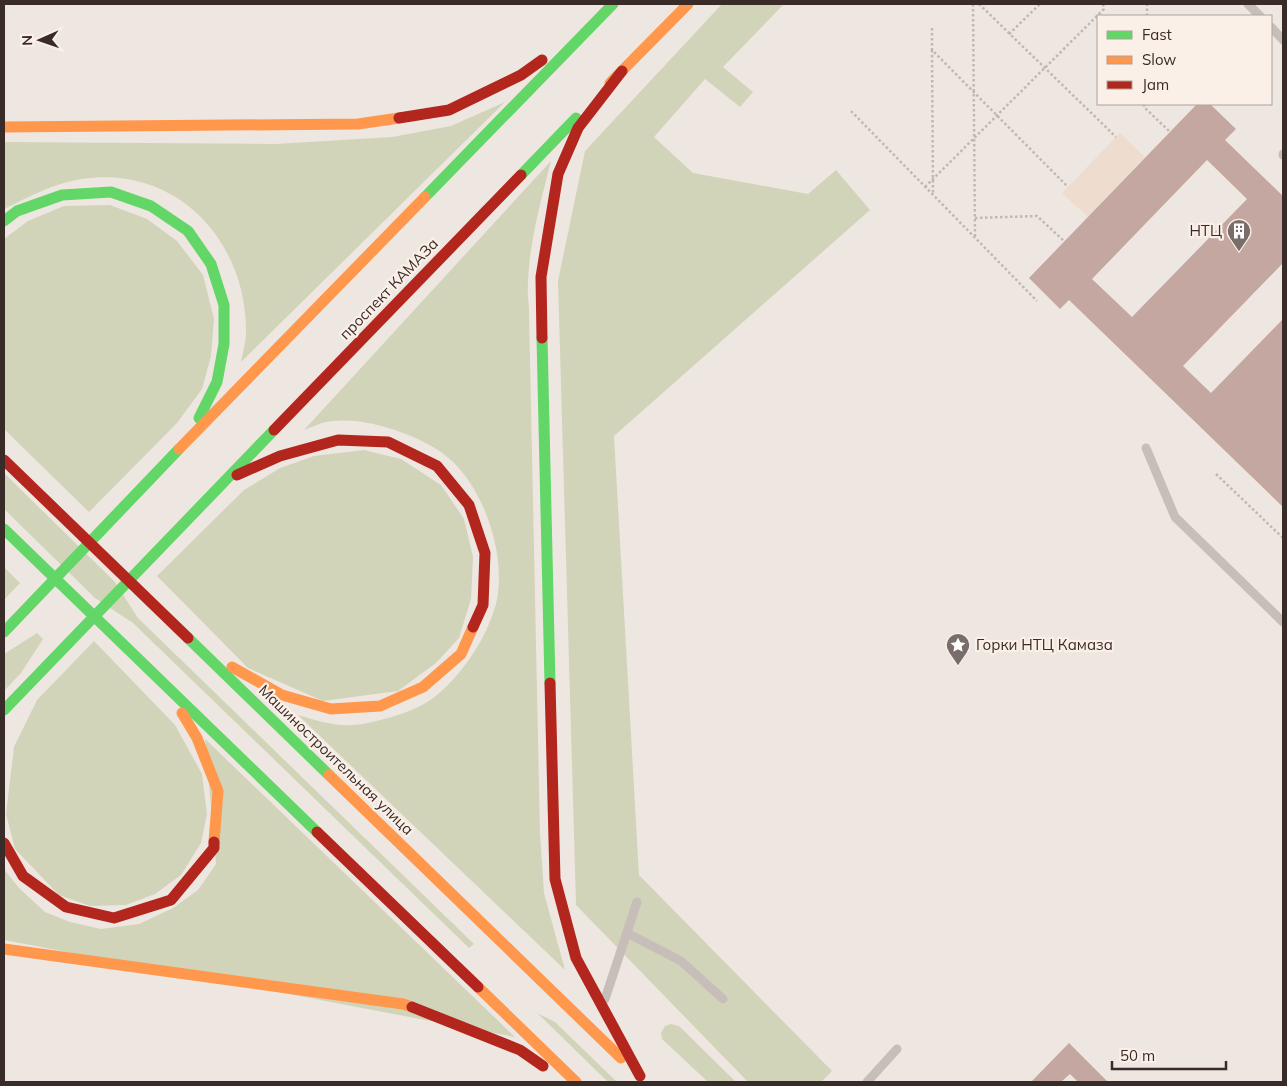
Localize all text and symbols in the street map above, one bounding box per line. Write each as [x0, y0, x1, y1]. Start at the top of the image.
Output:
north arrow [15, 15, 65, 65]
legend [1097, 15, 1272, 105]
text: Fast [1142, 25, 1172, 44]
text: N [18, 35, 36, 46]
text: Slow [1142, 50, 1176, 69]
text: Jam [1142, 75, 1169, 94]
building icon: НТЦ [1226, 218, 1252, 252]
place label: НТЦ [1189, 221, 1222, 240]
street label: проспект КАМАЗа [335, 234, 442, 343]
place icon: Горки НТЦ Камаза [945, 632, 971, 666]
place label: Горки НТЦ Камаза [976, 635, 1113, 654]
street label: Машиностроительная улица [255, 680, 418, 839]
scale bar [1112, 1038, 1226, 1070]
text: 50 m [1120, 1046, 1155, 1065]

